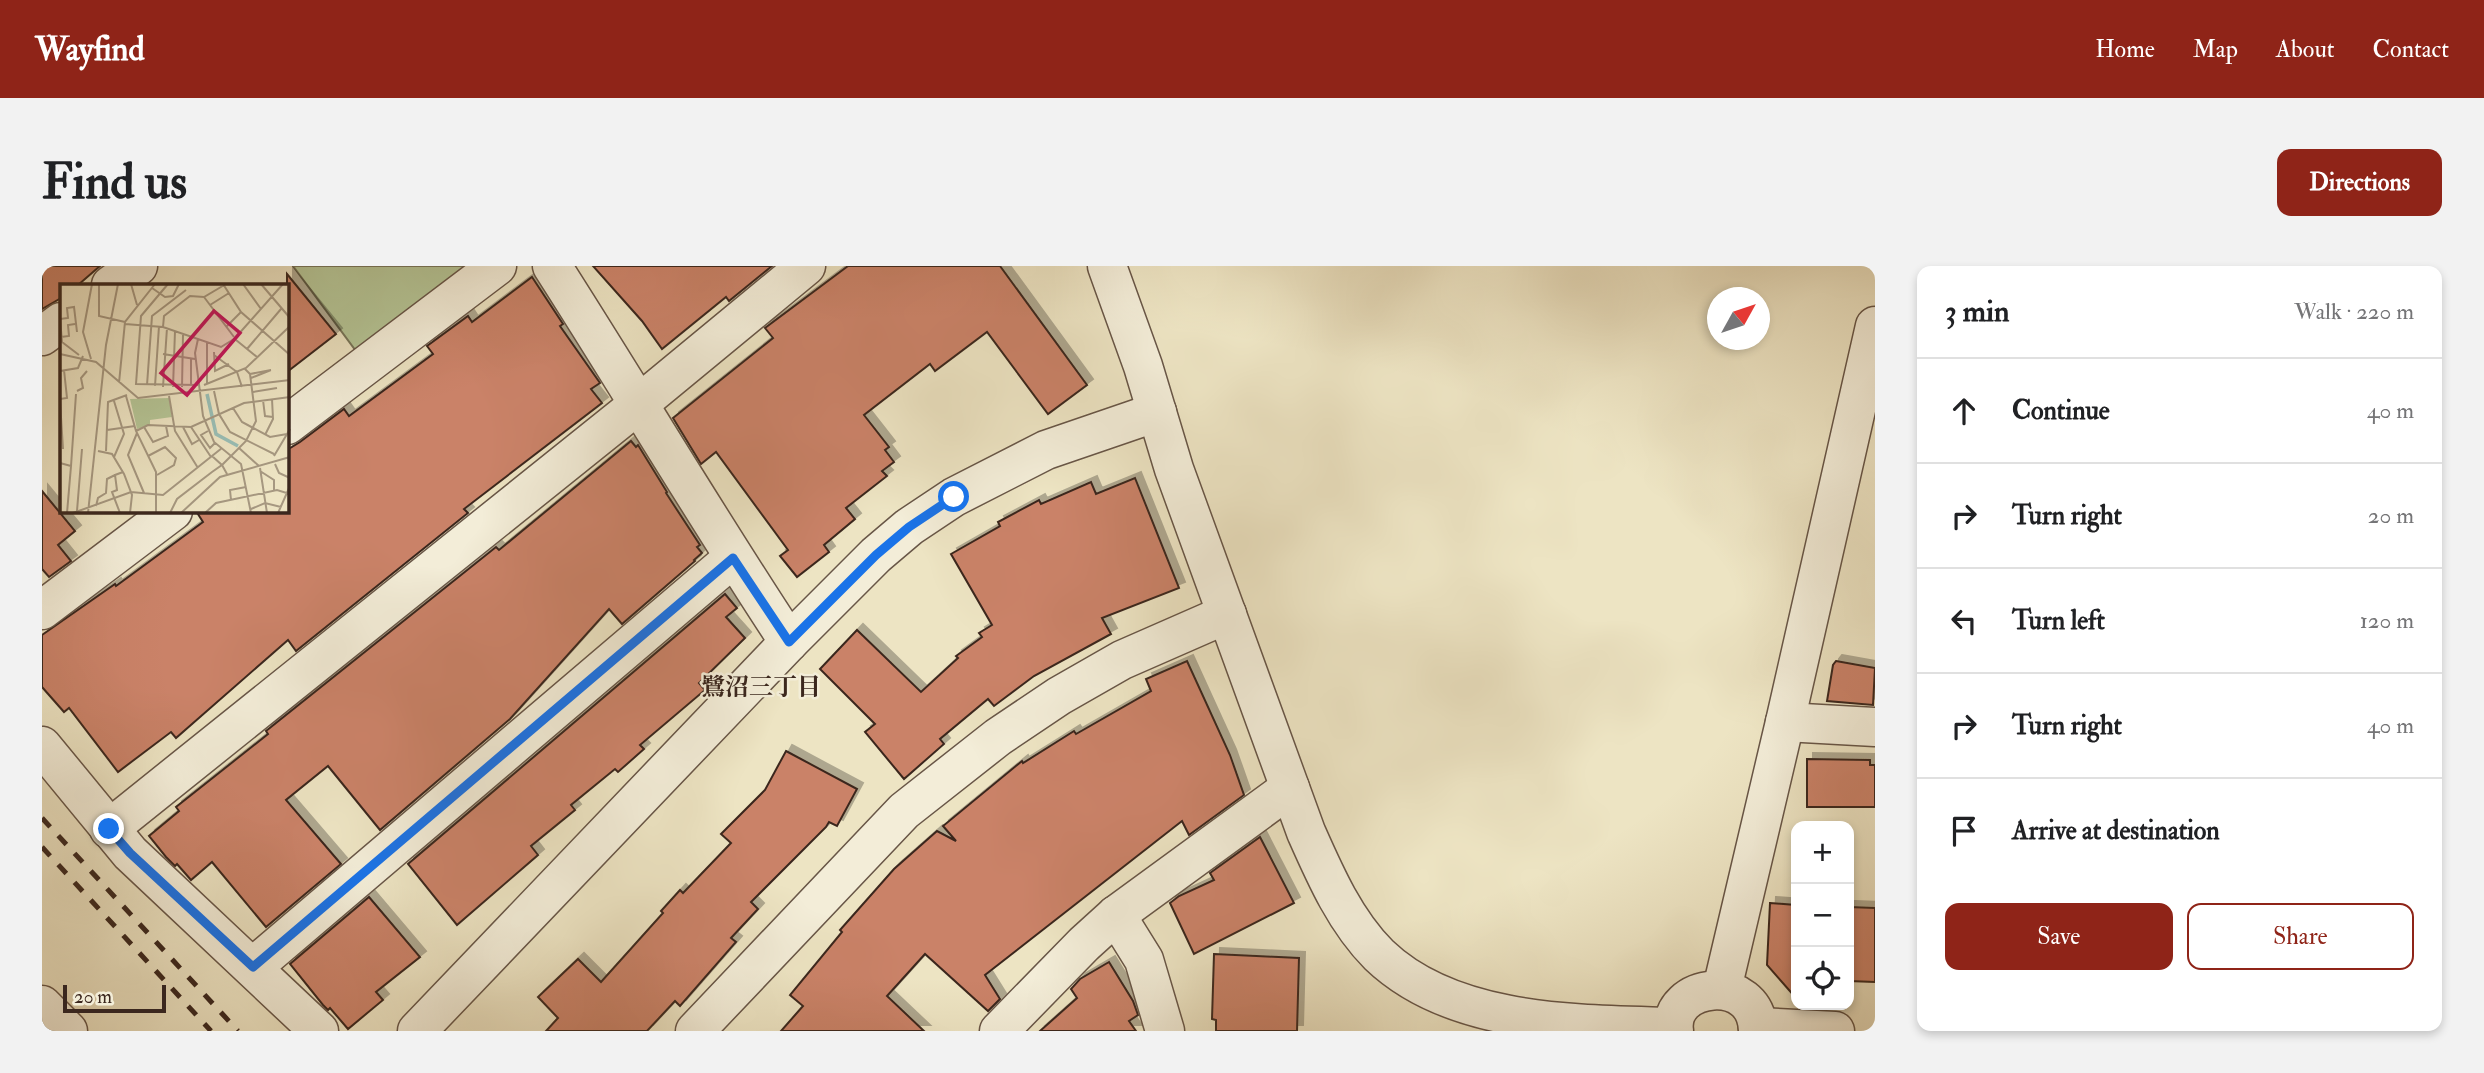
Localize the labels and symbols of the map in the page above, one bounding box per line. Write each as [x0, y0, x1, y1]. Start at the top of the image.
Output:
inset map [60, 284, 289, 513]
north arrow [1707, 287, 1770, 350]
route start [938, 481, 969, 512]
district label: 鷺沼三丁目 [701, 672, 821, 703]
route end [93, 813, 124, 844]
scale bar [63, 982, 166, 1014]

